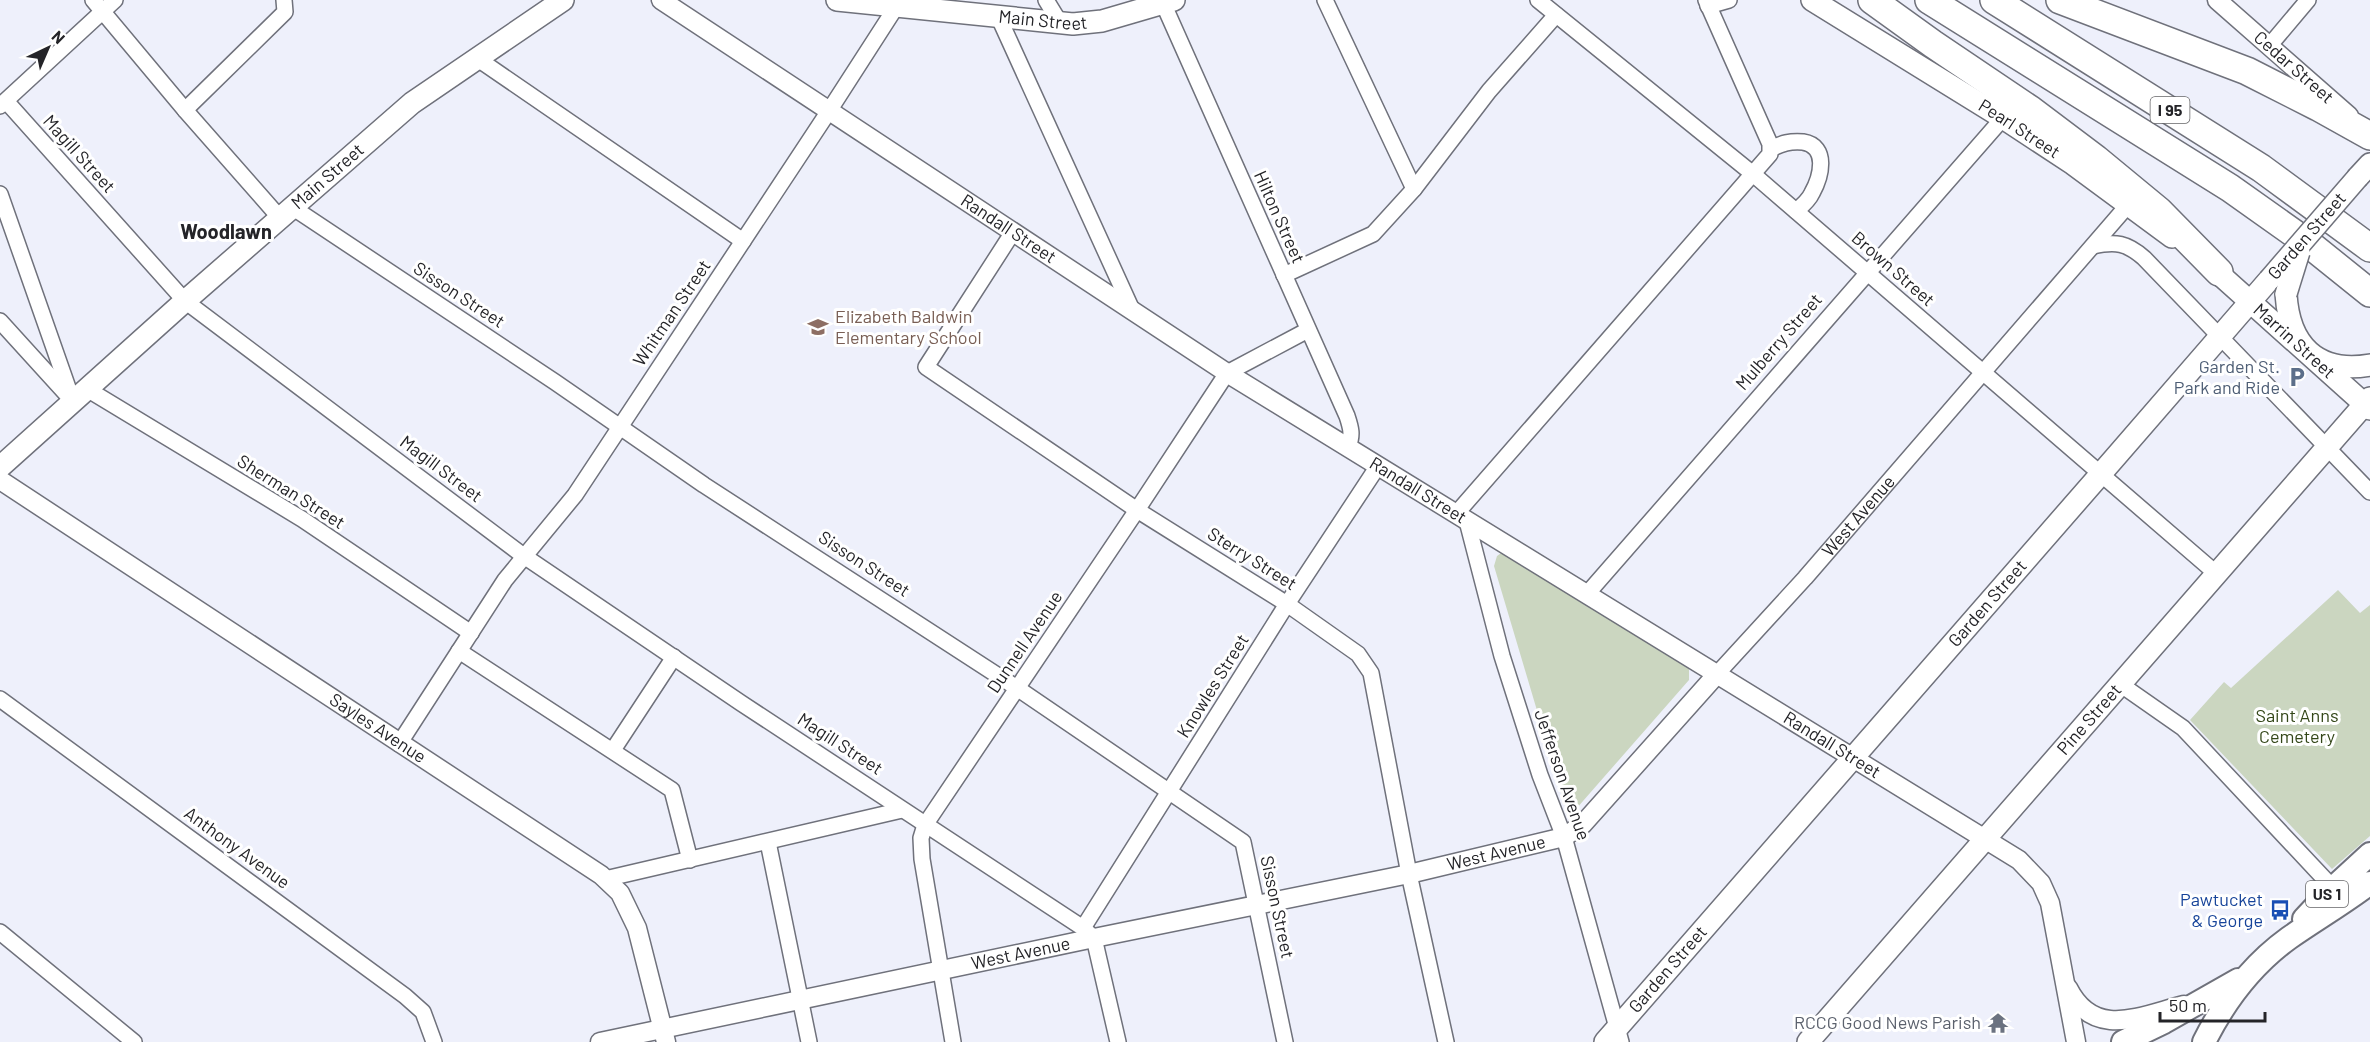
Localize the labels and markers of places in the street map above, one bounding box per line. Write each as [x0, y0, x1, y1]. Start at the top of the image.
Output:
place label: Elizabeth Baldwin Elementary School [835, 305, 982, 348]
school or university icon: Elizabeth Baldwin Elementary School [806, 315, 830, 339]
place label: Garden St. Park and Ride [2174, 355, 2280, 398]
parking icon: Garden St. Park and Ride [2285, 365, 2309, 389]
place label: Pawtucket & George [2180, 888, 2263, 931]
bus stop icon: Pawtucket & George [2268, 898, 2292, 922]
place label: RCCG Good News Parish [1794, 1011, 1981, 1033]
temple icon: RCCG Good News Parish [1986, 1011, 2010, 1035]

